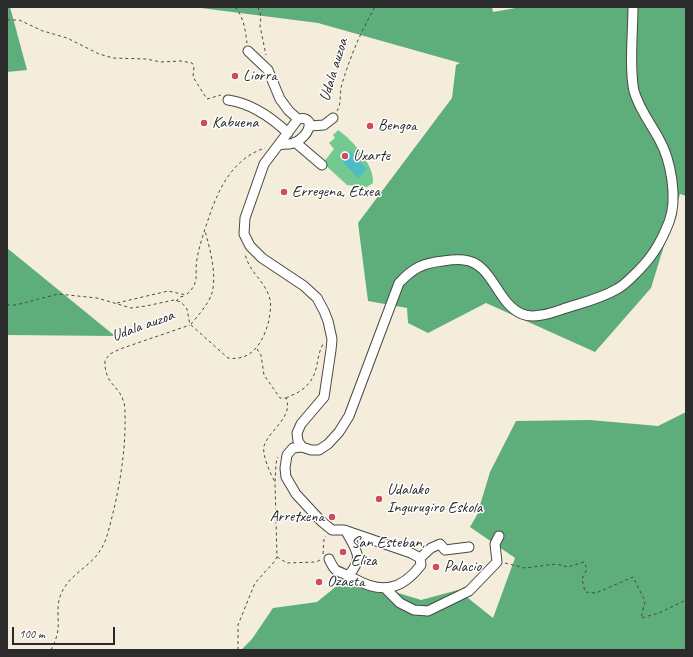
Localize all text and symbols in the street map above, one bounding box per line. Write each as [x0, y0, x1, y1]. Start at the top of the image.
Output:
street label: Udala auzoa [315, 36, 353, 104]
place label: Liorra [243, 66, 277, 86]
marker: Liorra [230, 71, 240, 81]
place label: Kabuena [212, 113, 259, 133]
place label: Bengoa [378, 116, 417, 136]
marker: Kabuena [199, 118, 209, 128]
marker: Bengoa [365, 121, 375, 131]
place label: Uxarte [353, 146, 390, 166]
marker: Uxarte [340, 151, 350, 161]
place label: Erregena, Etxea [292, 182, 380, 202]
marker: Erregena, Etxea [279, 187, 289, 197]
street label: Udala auzoa [109, 306, 177, 346]
place label: Udalako Ingurugiro Eskola [387, 480, 482, 518]
marker: Udalako Ingurugiro Eskola [374, 494, 384, 504]
place label: Arretxena [270, 507, 324, 527]
marker: Arretxena [327, 512, 337, 522]
place label: San Esteban, Eliza [351, 533, 425, 571]
marker: San Esteban, Eliza [338, 547, 348, 557]
place label: Palacio [444, 557, 481, 577]
marker: Palacio [431, 562, 441, 572]
place label: Ozaeta [327, 572, 365, 592]
marker: Ozaeta [314, 577, 324, 587]
scale bar [14, 619, 117, 645]
text: 100 m [19, 626, 45, 642]

